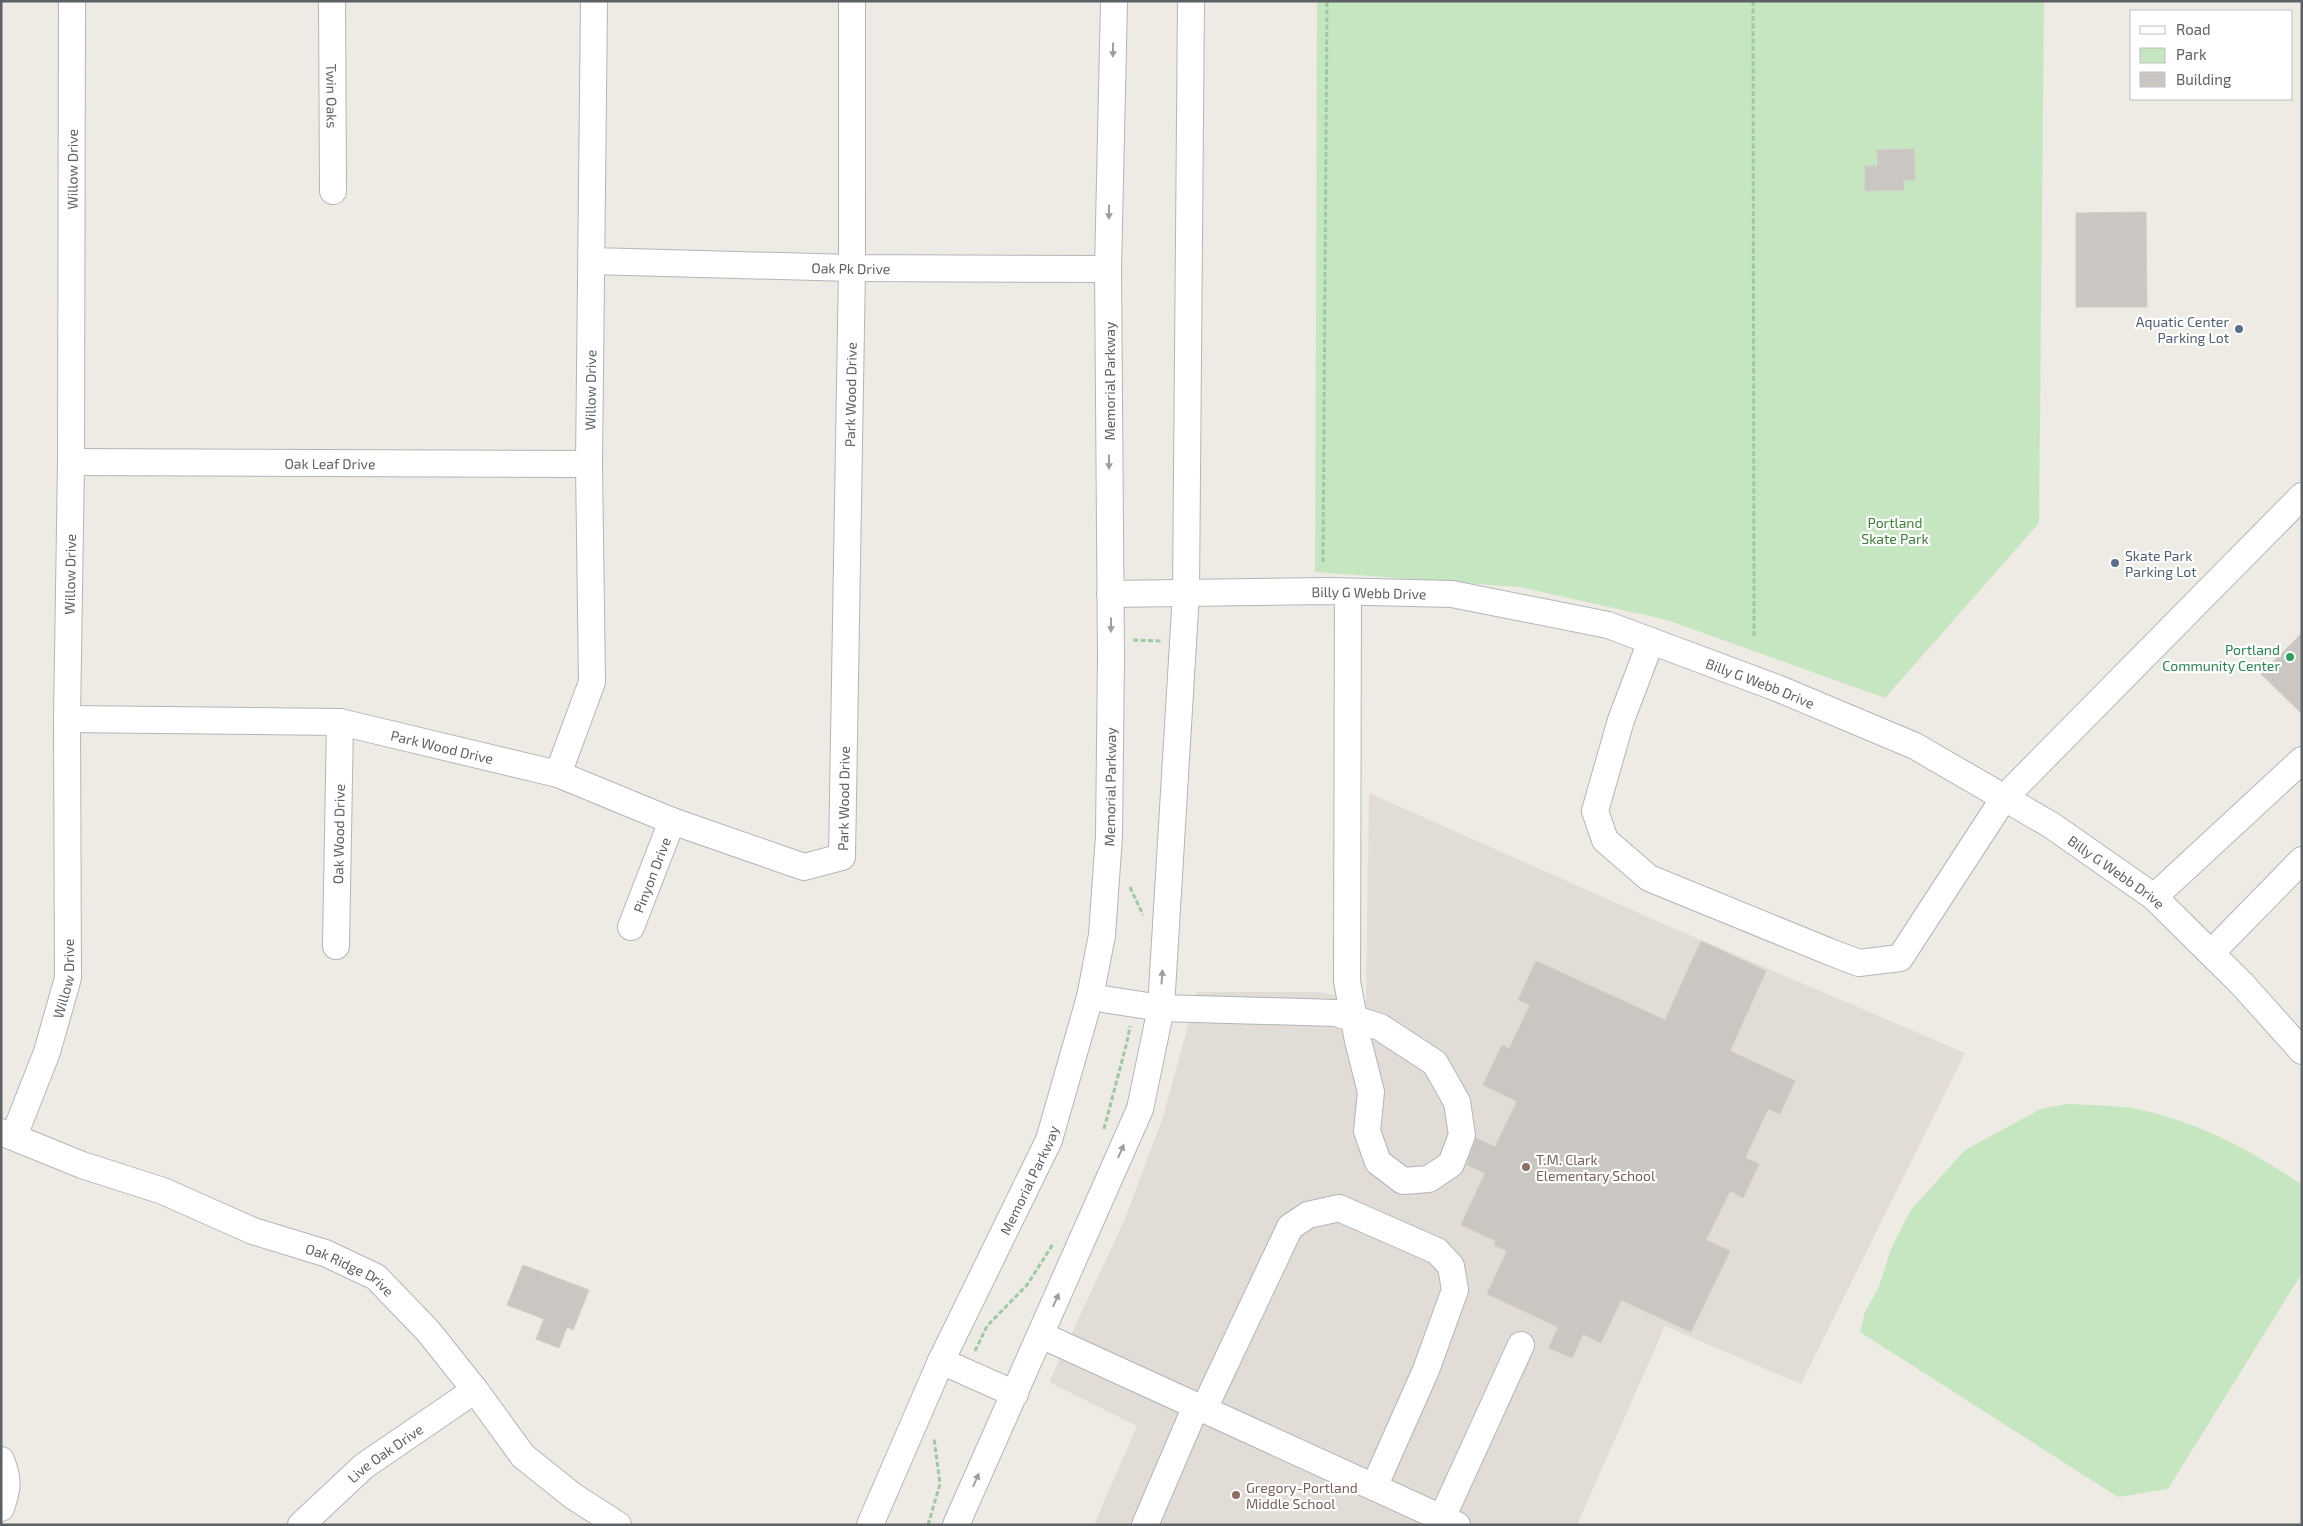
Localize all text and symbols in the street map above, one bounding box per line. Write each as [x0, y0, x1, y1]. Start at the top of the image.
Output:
legend [2130, 10, 2293, 100]
text: Road [2176, 20, 2211, 38]
one-way arrow [1108, 42, 1116, 58]
text: Park [2176, 45, 2207, 63]
street label: Twin Oaks [324, 64, 341, 128]
text: Building [2176, 70, 2232, 88]
street label: Willow Drive [63, 129, 80, 210]
one-way arrow [1105, 205, 1113, 221]
street label: Oak Pk Drive [811, 258, 890, 277]
place label: Aquatic Center Parking Lot [2136, 313, 2229, 346]
street label: Memorial Parkway [1101, 321, 1118, 440]
marker: Aquatic Center Parking Lot [2233, 323, 2245, 335]
street label: Park Wood Drive [840, 342, 859, 447]
street label: Willow Drive [581, 350, 599, 431]
street label: Oak Leaf Drive [284, 454, 376, 472]
one-way arrow [1105, 455, 1113, 471]
park label: Portland Skate Park [1861, 514, 1929, 547]
street label: Willow Drive [60, 534, 78, 615]
place label: Skate Park Parking Lot [2125, 547, 2197, 580]
marker: Skate Park Parking Lot [2109, 557, 2121, 569]
street label: Billy G Webb Drive [1311, 582, 1427, 602]
one-way arrow [1107, 617, 1115, 633]
place label: Portland Community Center [2162, 641, 2280, 674]
marker: Portland Community Center [2284, 651, 2296, 663]
street label: Billy G Webb Drive [1704, 654, 1817, 711]
street label: Park Wood Drive [389, 726, 495, 767]
street label: Memorial Parkway [1100, 727, 1119, 847]
street label: Park Wood Drive [834, 746, 852, 851]
street label: Oak Wood Drive [329, 784, 347, 884]
street label: Billy G Webb Drive [2065, 831, 2169, 912]
street label: Pinyon Drive [629, 835, 674, 915]
street label: Willow Drive [48, 939, 77, 1020]
one-way arrow [1159, 969, 1167, 985]
street label: Memorial Parkway [996, 1123, 1061, 1237]
one-way arrow [1118, 1144, 1126, 1158]
place label: T.M. Clark Elementary School [1536, 1151, 1656, 1184]
marker: T.M. Clark Elementary School [1520, 1161, 1532, 1173]
street label: Oak Ridge Drive [304, 1239, 398, 1299]
one-way arrow [1053, 1293, 1061, 1307]
street label: Live Oak Drive [344, 1420, 426, 1486]
one-way arrow [973, 1473, 981, 1487]
place label: Gregory-Portland Middle School [1246, 1479, 1358, 1512]
marker: Gregory-Portland Middle School [1230, 1489, 1242, 1501]

